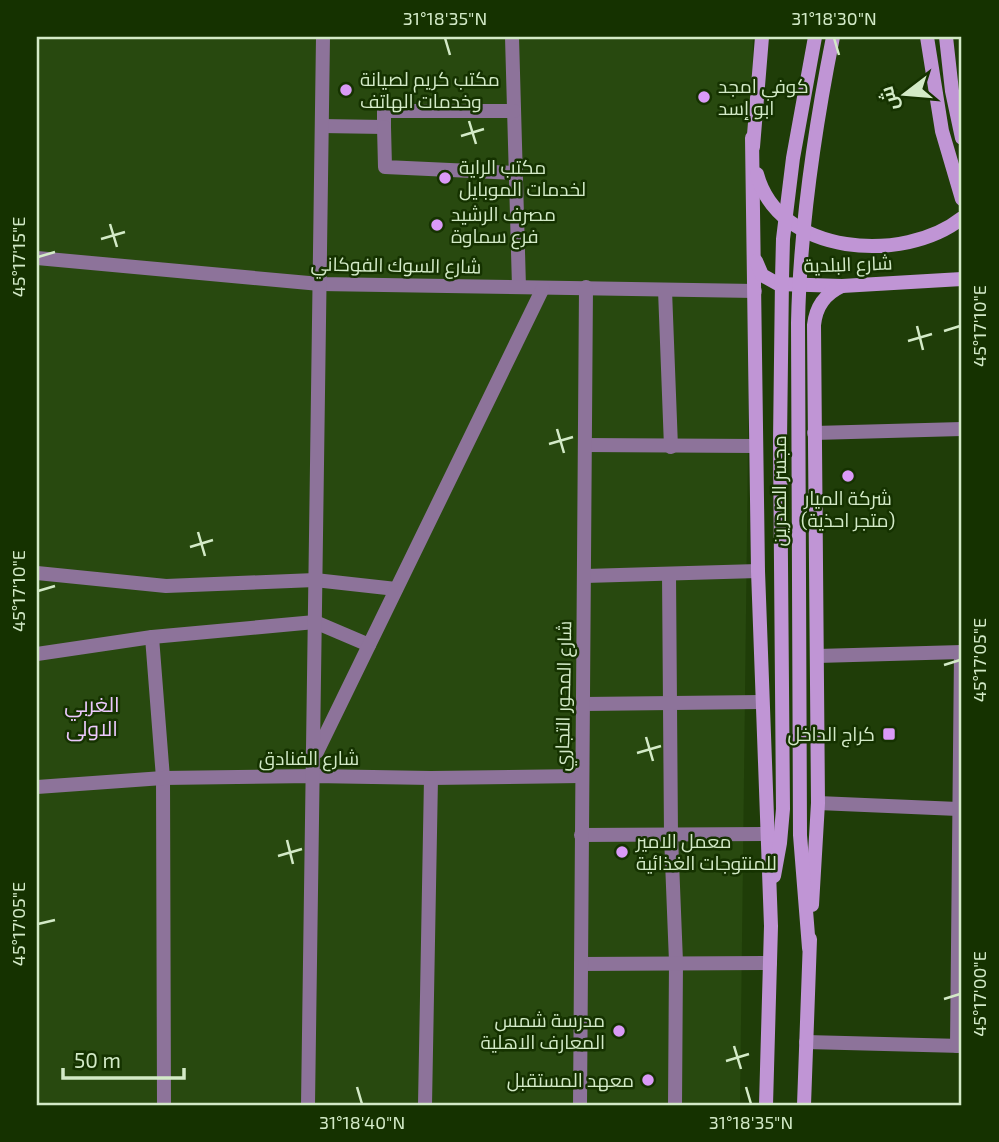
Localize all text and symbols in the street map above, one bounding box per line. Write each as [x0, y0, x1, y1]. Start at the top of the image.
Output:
text: 31°18'35"N [403, 7, 487, 29]
text: 31°18'30"N [791, 7, 877, 29]
north arrow [870, 60, 940, 130]
place label: مكتب كريم لصيانة وخدمات الهاتف [360, 67, 500, 113]
place label: كوفي امجد ابو إسد [718, 74, 809, 120]
marker: مكتب كريم لصيانة وخدمات الهاتف [338, 82, 354, 98]
text: ش [874, 84, 904, 114]
marker: كوفي امجد ابو إسد [696, 89, 712, 105]
place label: مكتب الراية لخدمات الموبايل [459, 155, 586, 201]
marker: مكتب الراية لخدمات الموبايل [437, 170, 453, 186]
place label: مصرف الرشيد فرع سماوة [451, 202, 556, 250]
text: 45°17'15"E [7, 217, 29, 297]
marker: مصرف الرشيد فرع سماوة [429, 217, 445, 233]
street label: شارع البلدية [803, 250, 893, 280]
street label: شارع السوك الفوكاني [310, 252, 482, 281]
text: 45°17'10"E [968, 285, 990, 367]
street label: مجسر الصدرين [767, 435, 791, 547]
marker: شركة الميار (متجر احذية) [840, 468, 856, 484]
place label: شركة الميار (متجر احذية) [801, 486, 895, 532]
text: 45°17'10"E [7, 550, 29, 632]
text: 45°17'05"E [968, 618, 990, 702]
street label: شارع المحور التجاري [550, 620, 579, 772]
district label: الغربي الاولى [64, 691, 120, 742]
place label: كراج الداخل [788, 722, 875, 748]
marker: كراج الداخل [881, 726, 897, 742]
street label: شارع الفنادق [259, 746, 359, 772]
place label: معمل الامير للمنتوجات الغذائية [635, 829, 777, 875]
marker: معمل الامير للمنتوجات الغذائية [614, 844, 630, 860]
text: 45°17'05"E [7, 882, 29, 966]
text: 45°17'00"E [968, 951, 990, 1037]
place label: مدرسة شمس المعارف الاهلية [480, 1008, 605, 1054]
marker: مدرسة شمس المعارف الاهلية [611, 1023, 627, 1039]
scale bar [63, 1037, 184, 1081]
text: 50 m [74, 1047, 121, 1072]
place label: معهد المستقبل [507, 1068, 634, 1092]
marker: معهد المستقبل [640, 1072, 656, 1088]
text: 31°18'40"N [319, 1111, 405, 1133]
text: 31°18'35"N [709, 1111, 793, 1133]

